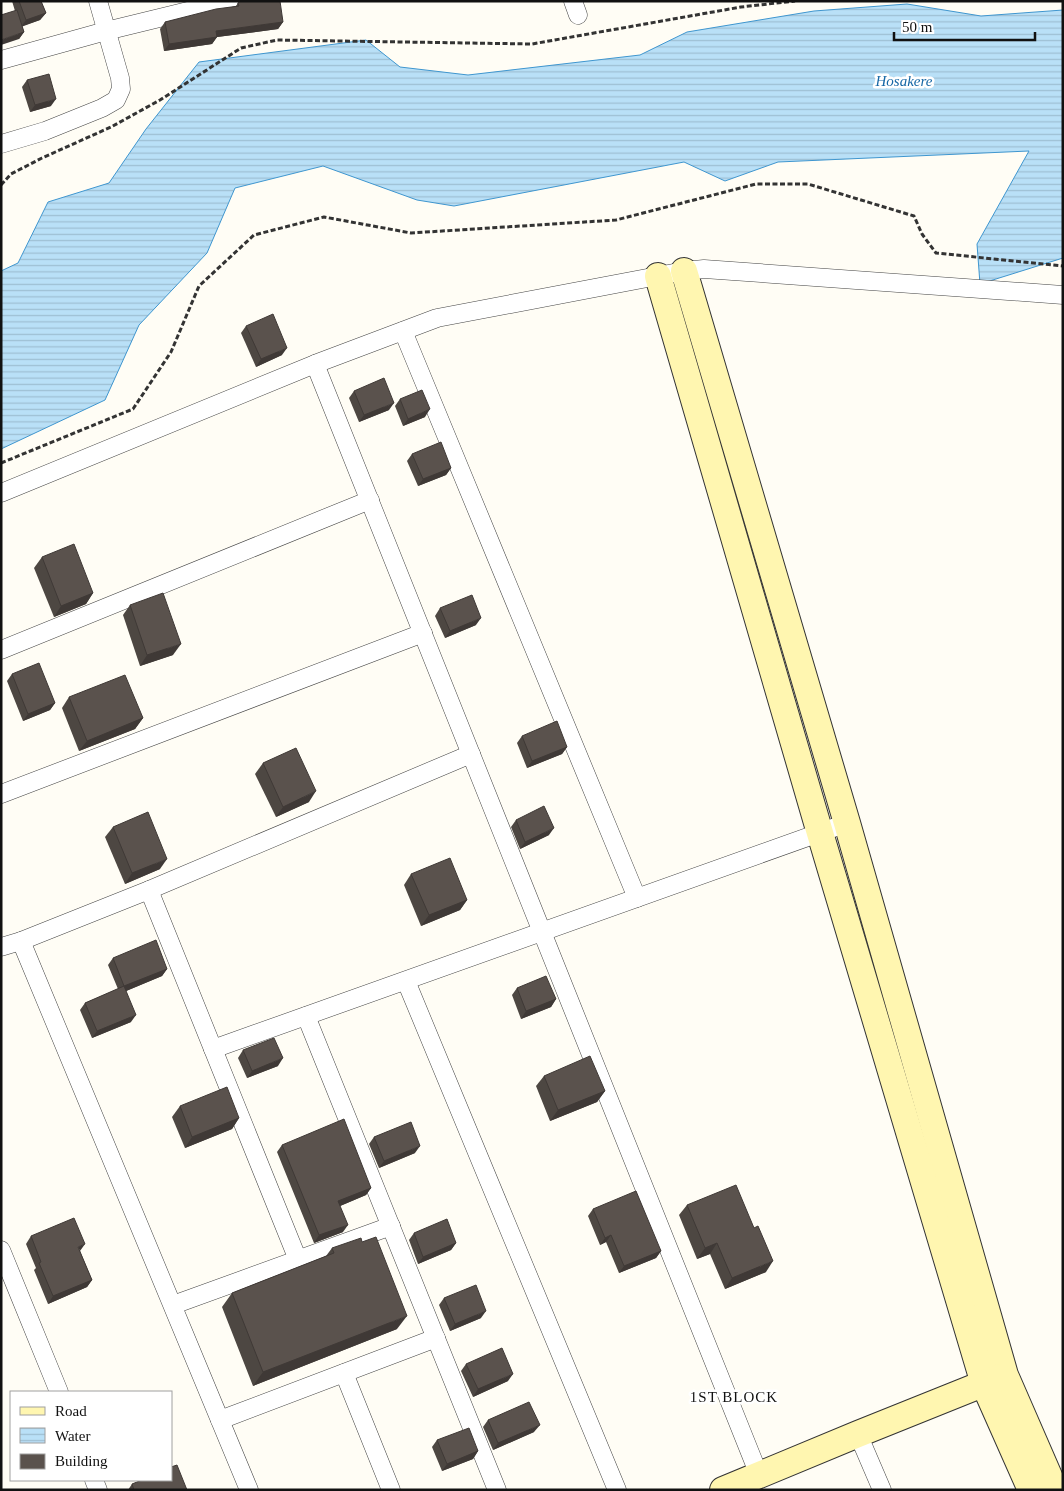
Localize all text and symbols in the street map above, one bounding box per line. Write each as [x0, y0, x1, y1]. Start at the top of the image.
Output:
scale bar [894, 10, 1035, 42]
text: 50 m [902, 19, 933, 35]
water label: Hosakere [875, 73, 933, 89]
district label: 1ST BLOCK [690, 1389, 778, 1405]
legend [10, 1391, 172, 1481]
text: Road [55, 1403, 87, 1419]
text: Water [55, 1428, 90, 1444]
text: Building [55, 1453, 108, 1469]

